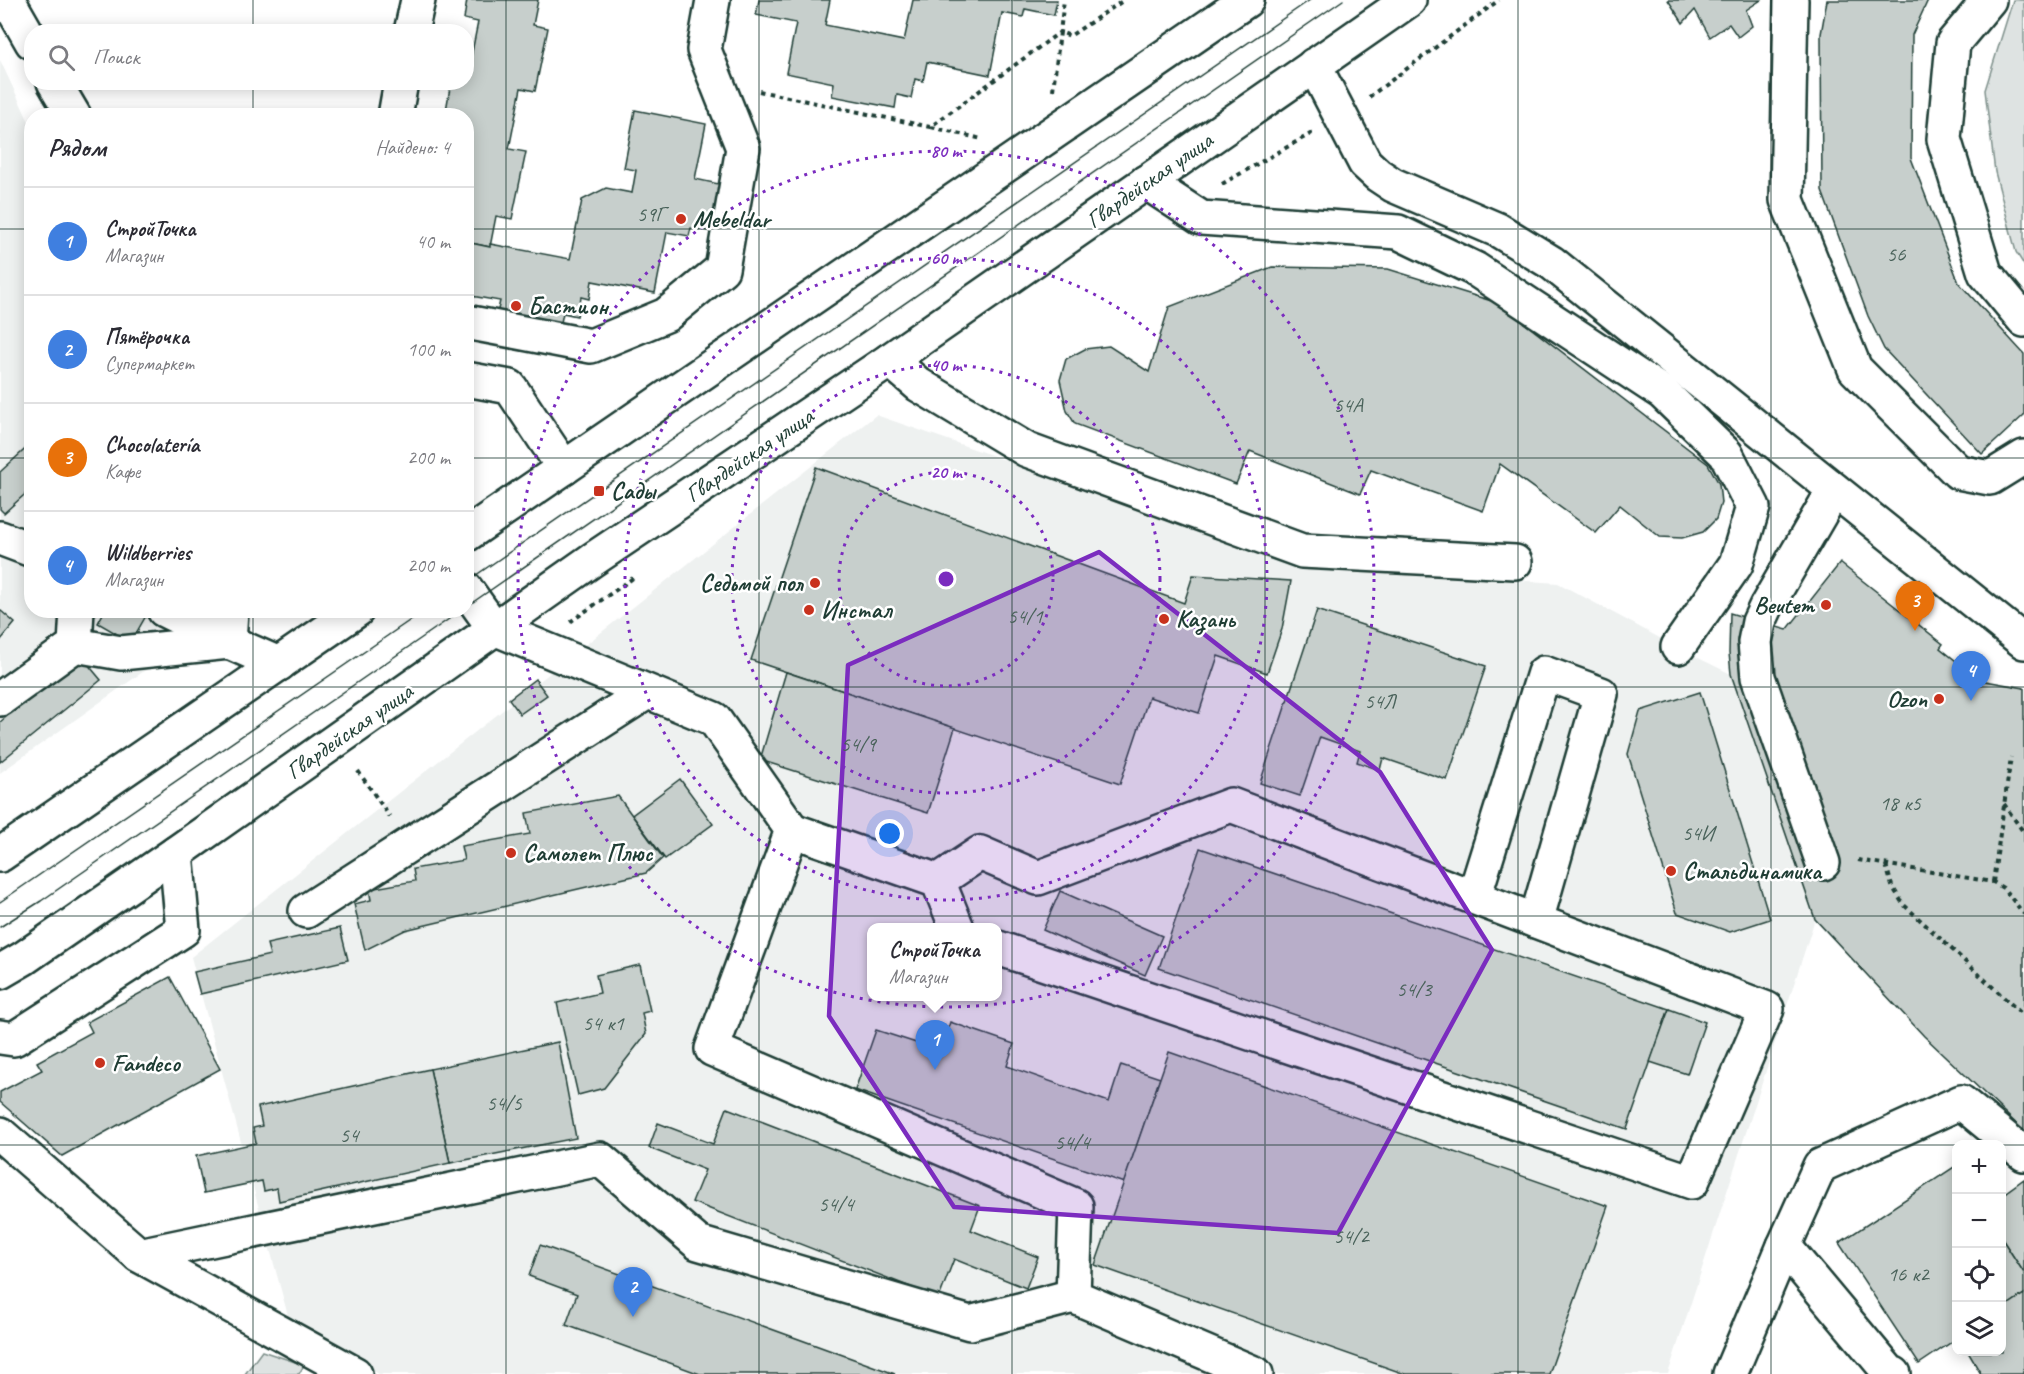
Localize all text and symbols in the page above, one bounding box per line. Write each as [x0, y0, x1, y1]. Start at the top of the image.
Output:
search box [24, 24, 474, 90]
icon: search [45, 41, 78, 74]
text: Поиск [93, 43, 139, 71]
street label: Гвардейская улица [1080, 124, 1219, 235]
text: Рядом [48, 131, 106, 164]
text: Найдено: 4 [375, 135, 450, 160]
text: 80 m [931, 140, 963, 162]
house number: 59Г [637, 201, 670, 227]
place label: Mebeldar [693, 204, 772, 234]
marker: Mebeldar [674, 212, 688, 226]
text: СтройТочка [105, 215, 196, 243]
text: 1 [63, 229, 72, 254]
text: 40 m [416, 229, 450, 254]
house number: 56 [1887, 241, 1906, 267]
text: Магазин [105, 243, 163, 268]
text: 60 m [930, 247, 963, 269]
place label: Бастион [528, 291, 610, 321]
marker: Бастион [509, 299, 523, 313]
text: Пятёрочка [105, 323, 189, 351]
text: 2 [63, 337, 72, 362]
text: 100 m [407, 337, 450, 362]
text: Супермаркет [105, 351, 194, 376]
text: 40 m [931, 354, 963, 376]
house number: 54А [1333, 392, 1364, 418]
street label: Гвардейская улица [679, 400, 820, 509]
text: Chocolatería [105, 431, 199, 459]
text: 3 [63, 445, 72, 470]
text: 200 m [407, 445, 450, 470]
text: Кафе [105, 459, 140, 484]
text: 20 m [931, 461, 963, 483]
place label: Сады [611, 476, 657, 506]
marker: Сады [592, 484, 606, 498]
text: Wildberries [105, 539, 191, 567]
text: 4 [63, 553, 72, 578]
text: 200 m [407, 553, 450, 578]
text: Магазин [105, 567, 163, 592]
place label: Седьмой пол [700, 568, 805, 598]
centre of rings [936, 569, 956, 589]
marker: Седьмой пол [808, 576, 822, 590]
pin: 3 [1896, 582, 1934, 631]
place label: Beutem [1754, 590, 1815, 620]
place label: Инстал [821, 595, 893, 625]
marker: Beutem [1819, 598, 1833, 612]
marker: Инстал [802, 603, 816, 617]
house number: 54/1 [1007, 603, 1044, 629]
place label: Казань [1176, 604, 1237, 635]
marker: Казань [1157, 612, 1171, 626]
pin: 4 [1952, 652, 1990, 701]
street label: Гвардейская улица [280, 675, 419, 786]
place label: Ozon [1887, 684, 1928, 714]
house number: 54Л [1364, 688, 1398, 714]
marker: Ozon [1932, 692, 1946, 706]
house number: 54/9 [840, 731, 877, 757]
house number: 18 к5 [1879, 790, 1922, 816]
your location [875, 819, 904, 848]
house number: 54И [1682, 820, 1718, 846]
place label: Самолет Плюс [523, 838, 654, 868]
marker: Самолет Плюс [504, 846, 518, 860]
place label: Стальдинамика [1683, 856, 1823, 886]
marker: Стальдинамика [1664, 864, 1678, 878]
popup [867, 923, 1002, 1001]
text: СтройТочка [889, 936, 980, 964]
text: Магазин [889, 964, 947, 989]
house number: 54/3 [1396, 976, 1433, 1002]
house number: 54 к1 [582, 1010, 625, 1036]
pin: 1 [916, 1020, 954, 1070]
place label: Fandeco [112, 1048, 182, 1078]
marker: Fandeco [93, 1056, 107, 1070]
house number: 54/5 [486, 1090, 523, 1116]
house number: 54 [340, 1122, 361, 1148]
house number: 54/4 [1054, 1129, 1092, 1155]
map controls [1952, 1140, 2006, 1356]
button: + [1952, 1140, 2006, 1194]
house number: 54/4 [818, 1191, 856, 1217]
button: − [1952, 1194, 2006, 1248]
house number: 54/2 [1333, 1223, 1370, 1249]
button: locate [1952, 1248, 2006, 1302]
house number: 16 к2 [1887, 1261, 1930, 1287]
pin: 2 [614, 1268, 652, 1317]
button: layers [1952, 1302, 2006, 1356]

